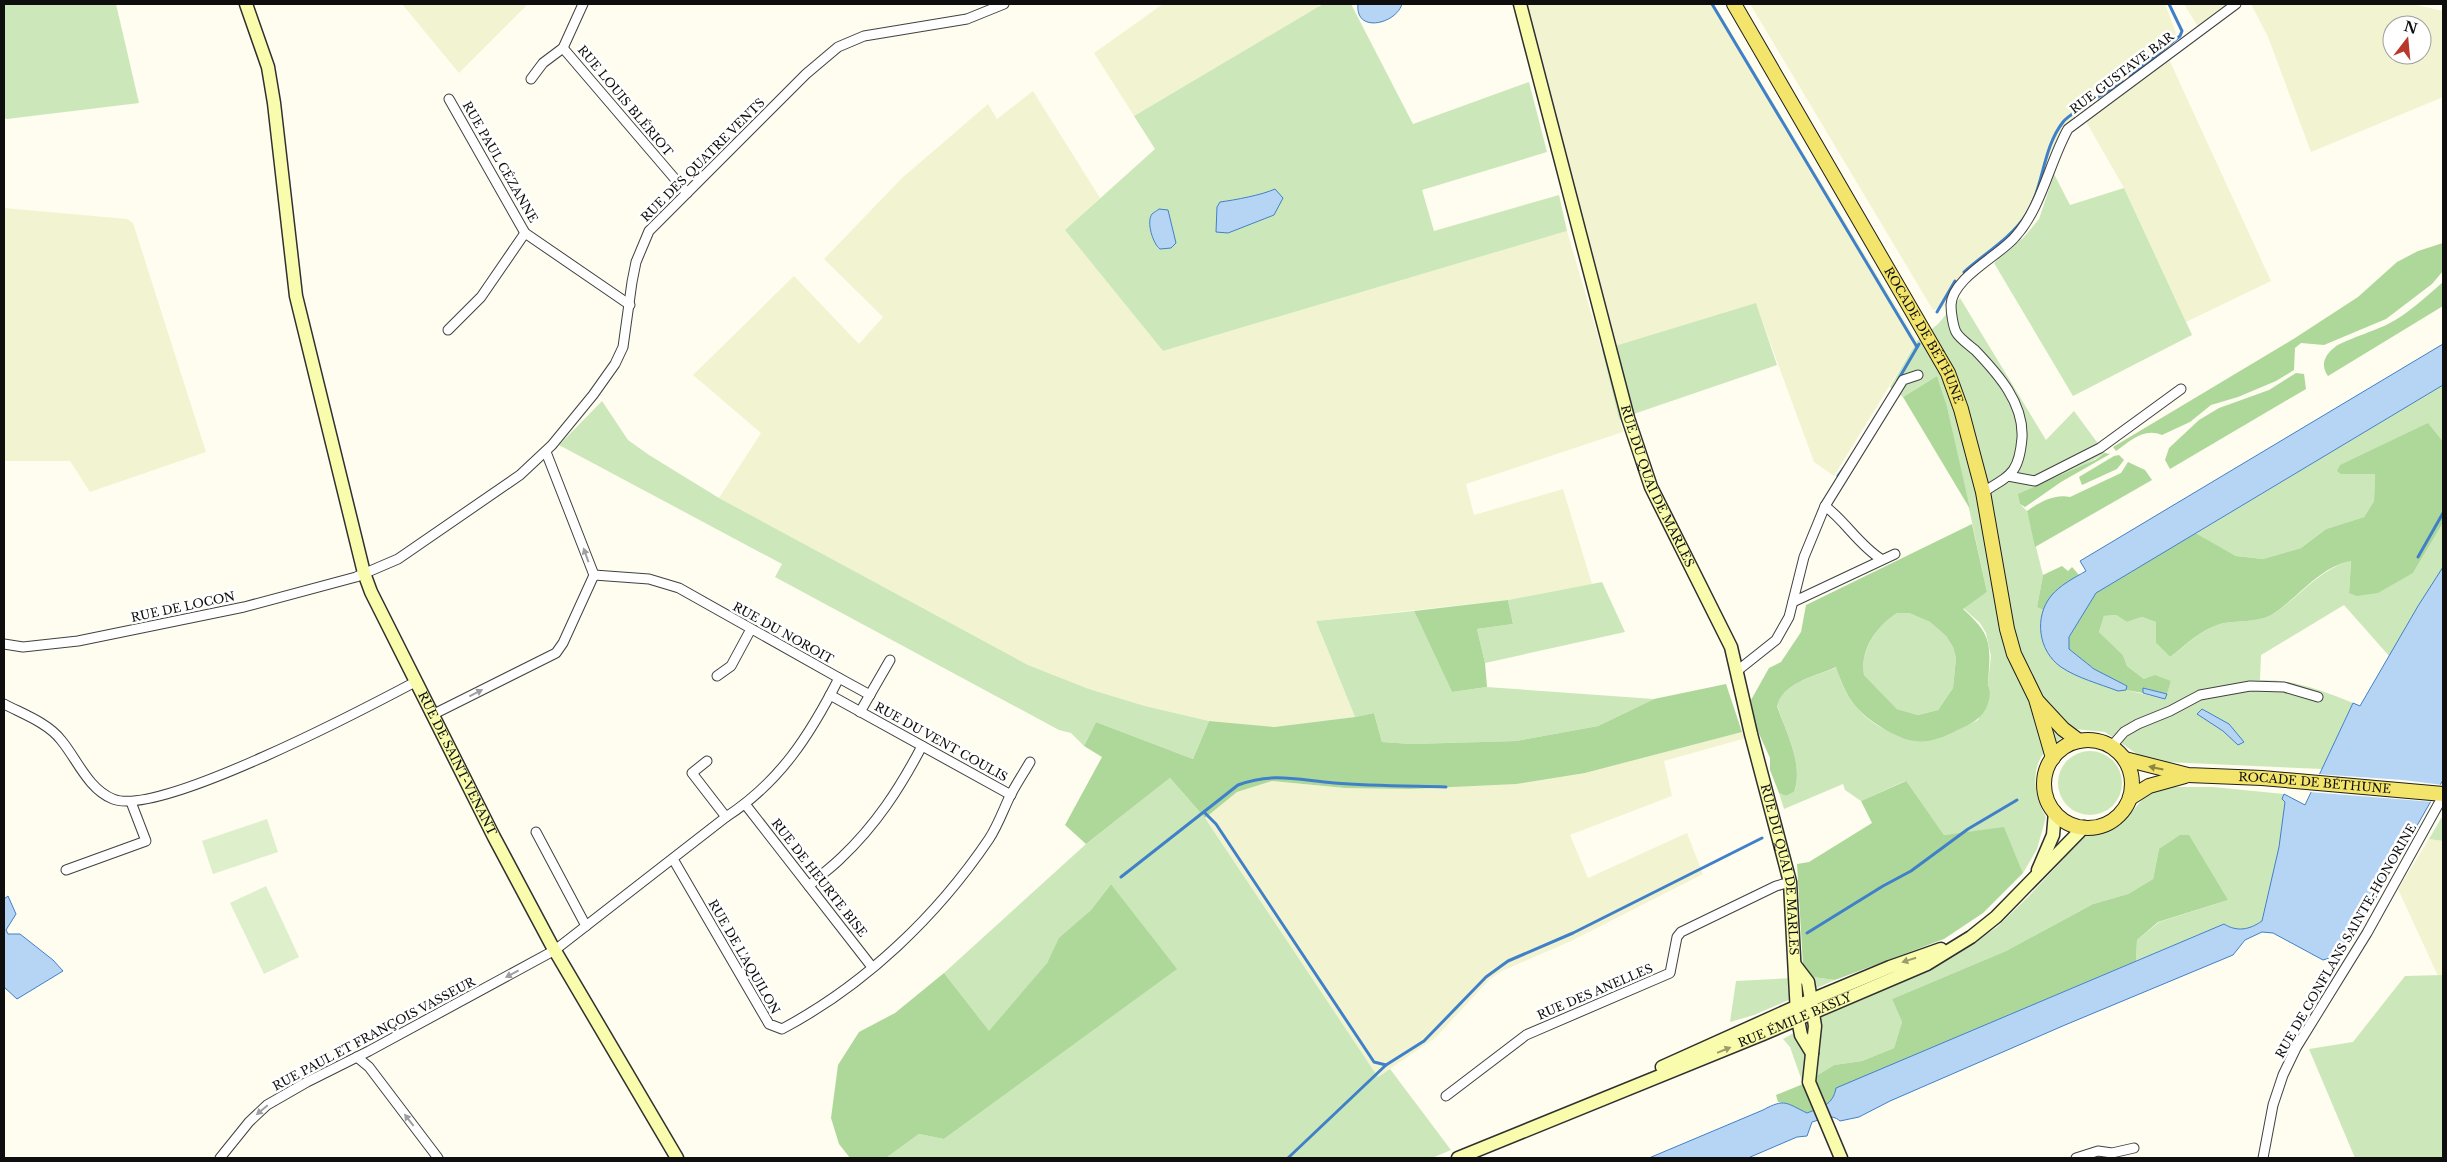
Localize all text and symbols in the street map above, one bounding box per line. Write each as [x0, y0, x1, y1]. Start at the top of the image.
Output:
north arrow [2382, 15, 2432, 65]
text: N [2402, 17, 2419, 38]
street label: RUE GUSTAVE BAR [2067, 28, 2177, 117]
street label: RUE LOUIS BLÉRIOT [575, 42, 677, 159]
street label: RUE DES QUATRE VENTS [638, 95, 768, 225]
street label: RUE PAUL CÉZANNE [460, 98, 542, 225]
street label: ROCADE DE BÉTHUNE [1881, 264, 1967, 406]
street label: RUE DU QUAI DE MARLES [1618, 403, 1698, 570]
one-way arrow [582, 547, 590, 562]
street label: RUE DE LOCON [130, 588, 236, 625]
street label: RUE DU NOROIT [730, 599, 837, 667]
street label: RUE DE SAINT-VENANT [415, 689, 500, 838]
one-way arrow [469, 689, 483, 697]
street label: RUE DU VENT COULIS [872, 699, 1011, 785]
one-way arrow [2148, 764, 2164, 772]
street label: ROCADE DE BÉTHUNE [2238, 769, 2392, 796]
street label: RUE DU QUAI DE MARLES [1757, 782, 1802, 956]
street label: RUE DE HEURTE BISE [769, 816, 870, 940]
street label: RUE DE CONFLANS SAINTE-HONORINE [2272, 821, 2419, 1061]
street label: RUE DE L'AQUILON [705, 897, 783, 1017]
one-way arrow [1901, 957, 1916, 965]
street label: RUE DES ANELLES [1535, 960, 1655, 1023]
one-way arrow [505, 970, 519, 978]
street label: RUE PAUL ET FRANÇOIS VASSEUR [270, 973, 478, 1094]
street label: RUE ÉMILE BASLY [1736, 989, 1854, 1050]
one-way arrow [1717, 1046, 1732, 1054]
one-way arrow [256, 1104, 269, 1115]
one-way arrow [403, 1113, 414, 1126]

